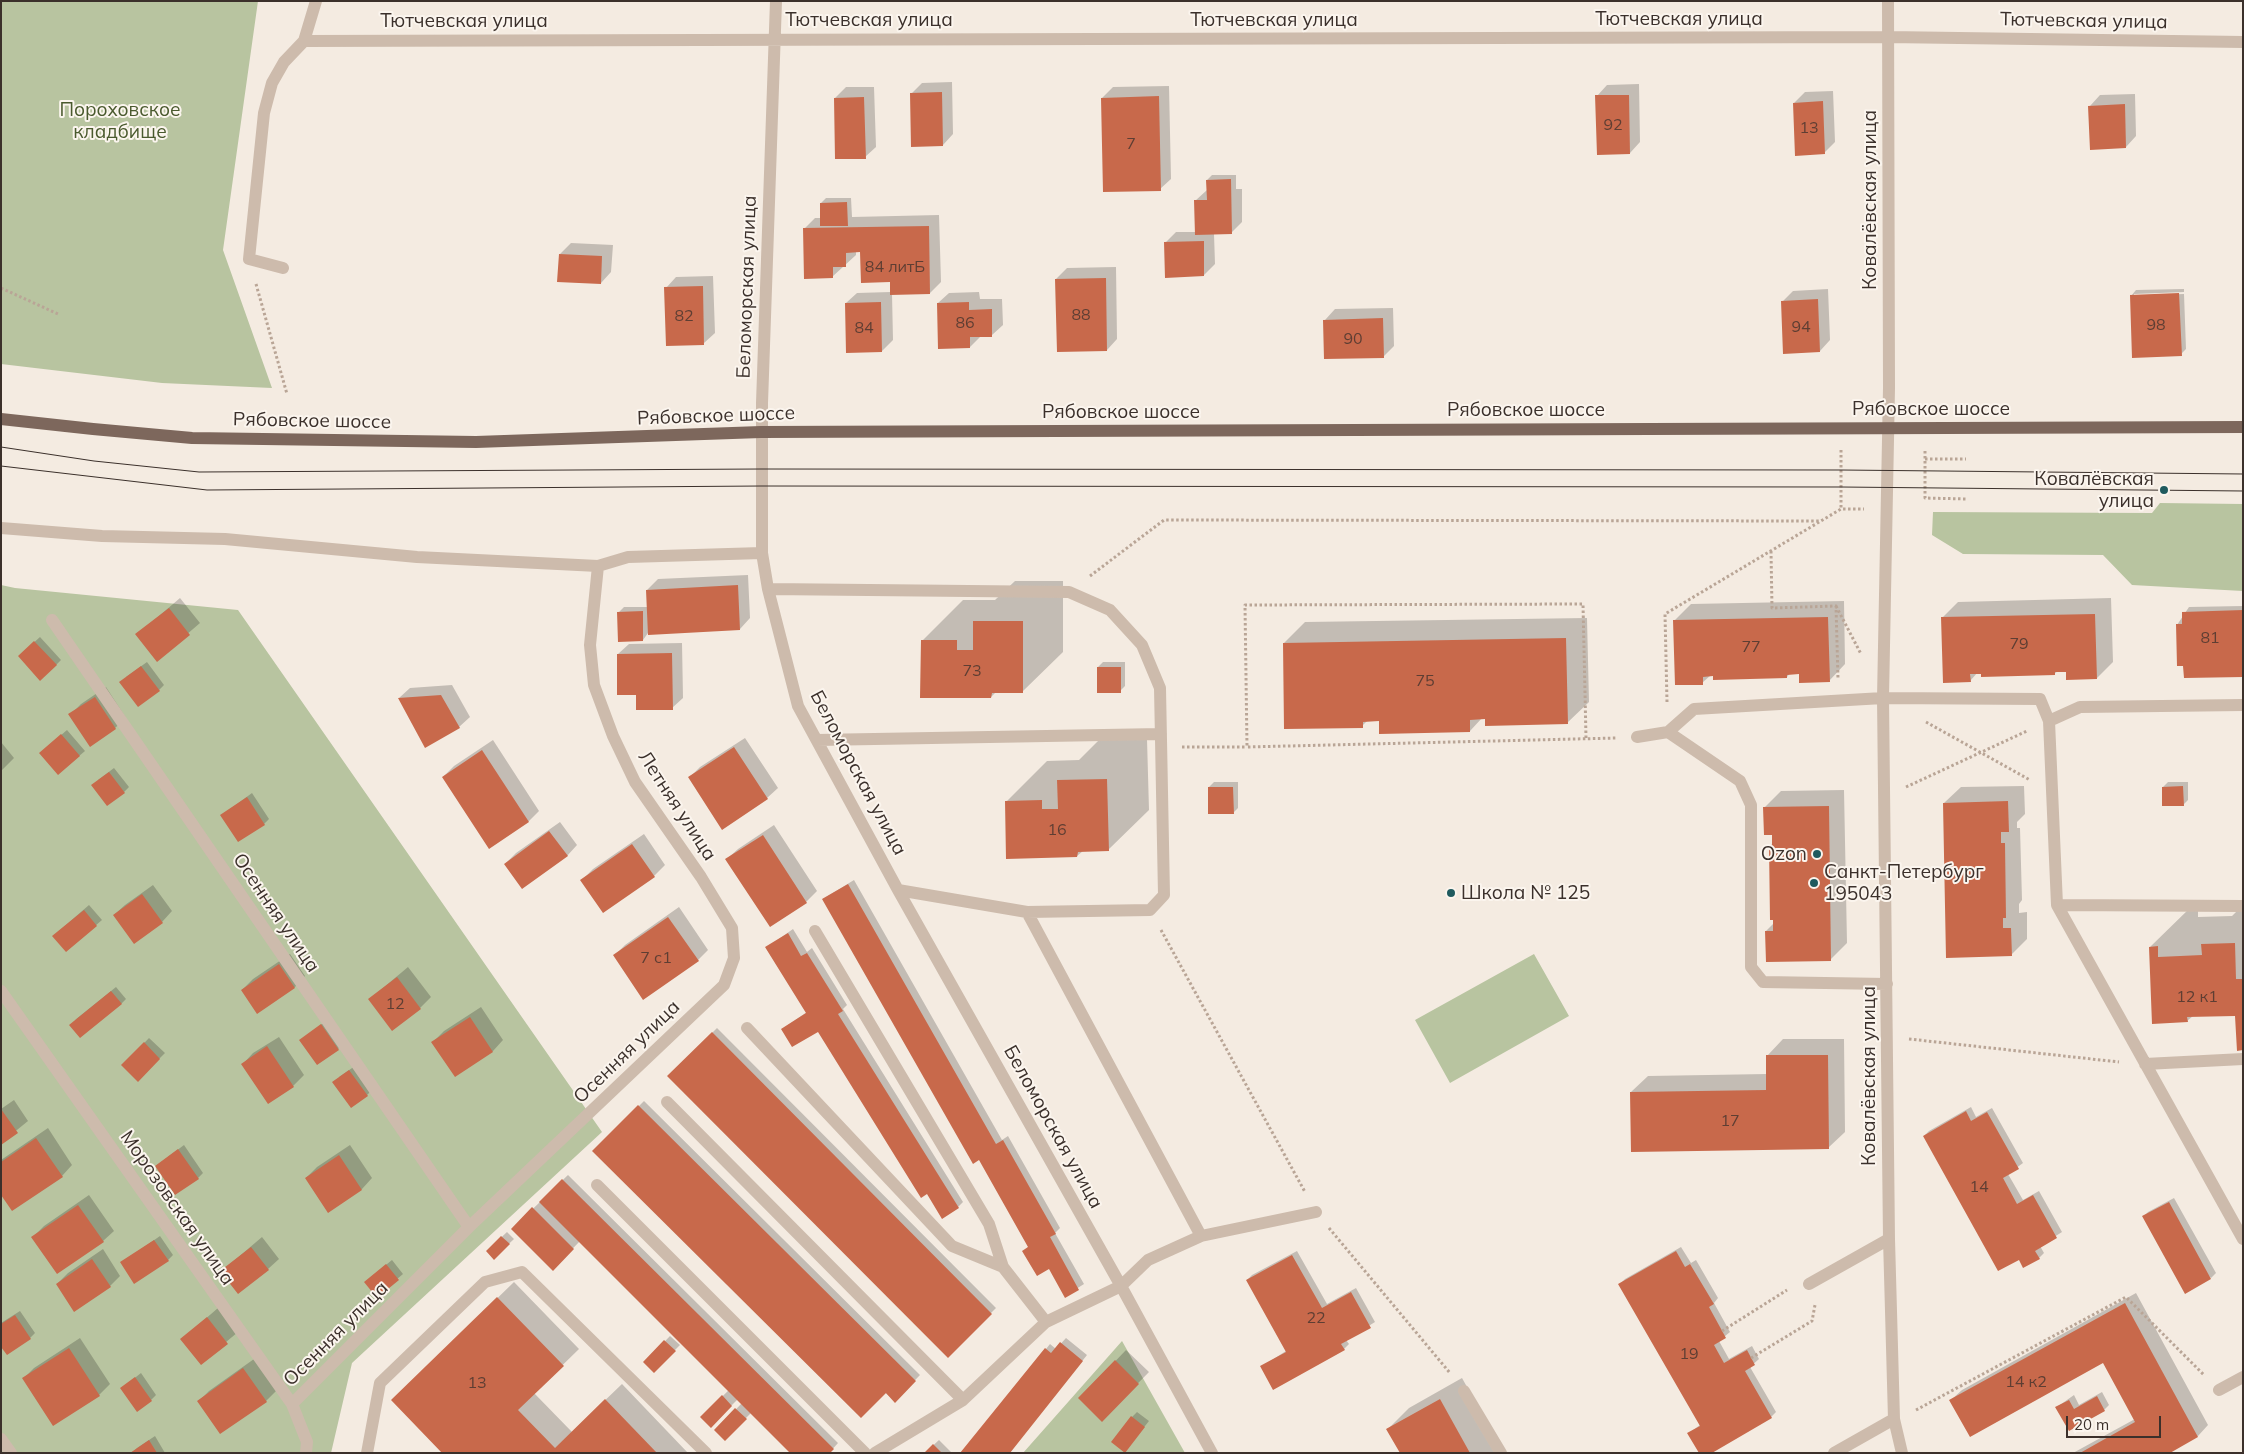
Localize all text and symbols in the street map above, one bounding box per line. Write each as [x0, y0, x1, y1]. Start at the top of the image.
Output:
street label: Тютчевская улица [1595, 8, 1763, 30]
street label: Тютчевская улица [2000, 8, 2168, 34]
street label: Тютчевская улица [785, 9, 953, 31]
street label: Тютчевская улица [1190, 9, 1358, 31]
street label: Тютчевская улица [380, 10, 548, 32]
park label: Пороховское кладбище [59, 99, 181, 143]
street label: Ковалёвская улица [1859, 110, 1881, 290]
house number: 92 [1603, 115, 1623, 135]
house number: 13 [1799, 118, 1819, 138]
house number: 7 [1126, 134, 1136, 154]
street label: Беломорская улица [732, 195, 762, 379]
house number: 84 литБ [865, 257, 925, 277]
house number: 88 [1071, 305, 1091, 325]
house number: 82 [674, 306, 694, 326]
house number: 86 [955, 313, 975, 333]
house number: 98 [2146, 315, 2166, 335]
house number: 94 [1791, 317, 1811, 337]
house number: 84 [854, 318, 874, 338]
house number: 90 [1343, 329, 1363, 349]
street label: Рябовское шоссе [1852, 398, 2010, 420]
street label: Рябовское шоссе [1447, 399, 1605, 421]
street label: Рябовское шоссе [1042, 401, 1200, 423]
street label: Рябовское шоссе [637, 402, 795, 430]
street label: Рябовское шоссе [233, 408, 391, 434]
place label: Ковалёвская улица [2034, 468, 2154, 512]
marker: Ковалёвская улица [2158, 484, 2170, 496]
house number: 81 [2200, 628, 2220, 648]
house number: 79 [2009, 634, 2029, 654]
house number: 77 [1741, 637, 1761, 657]
house number: 73 [962, 661, 982, 681]
house number: 75 [1415, 671, 1435, 691]
street label: Беломорская улица [805, 687, 911, 859]
street label: Летняя улица [633, 747, 721, 865]
house number: 16 [1047, 820, 1067, 840]
place label: Ozon [1761, 843, 1807, 865]
marker: Ozon [1811, 848, 1823, 860]
street label: Осенняя улица [228, 849, 324, 977]
place label: Санкт-Петербург 195043 [1824, 861, 1984, 905]
marker: Санкт-Петербург 195043 [1808, 877, 1820, 889]
place label: Школа № 125 [1461, 882, 1590, 904]
marker: Школа № 125 [1445, 887, 1457, 899]
house number: 7 с1 [640, 948, 672, 968]
street label: Ковалёвская улица [1858, 986, 1880, 1166]
house number: 12 к1 [2176, 987, 2218, 1007]
house number: 12 [385, 994, 405, 1014]
street label: Осенняя улица [569, 996, 685, 1108]
street label: Беломорская улица [999, 1041, 1107, 1213]
house number: 17 [1720, 1111, 1740, 1131]
street label: Морозовская улица [115, 1126, 239, 1290]
house number: 14 [1969, 1177, 1989, 1197]
street label: Осенняя улица [279, 1277, 393, 1391]
house number: 22 [1306, 1308, 1326, 1328]
house number: 19 [1679, 1344, 1699, 1364]
house number: 14 к2 [2005, 1372, 2047, 1392]
house number: 13 [467, 1373, 487, 1393]
scale bar [2069, 1406, 2164, 1438]
text: 20 m [2074, 1415, 2109, 1434]

